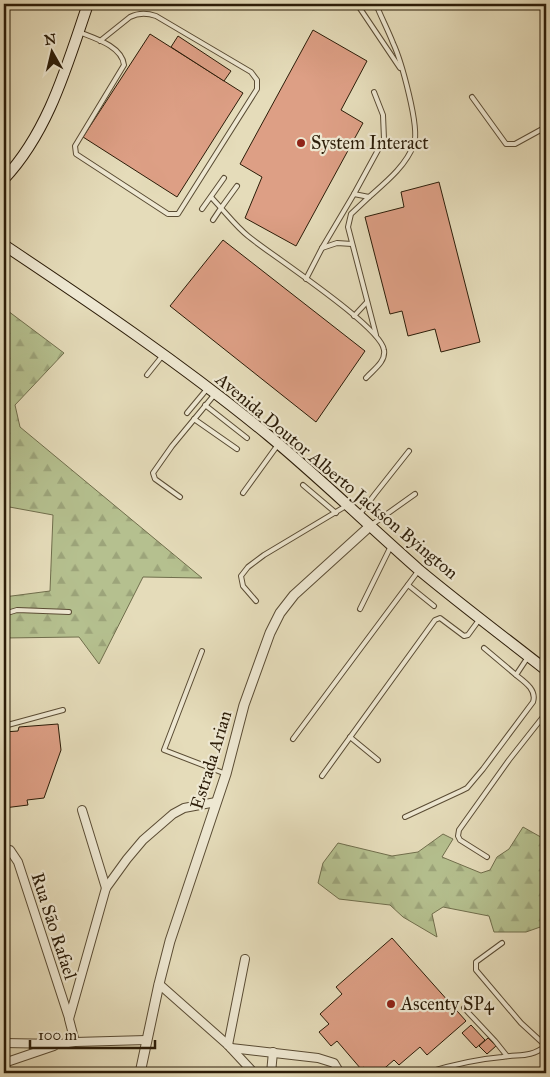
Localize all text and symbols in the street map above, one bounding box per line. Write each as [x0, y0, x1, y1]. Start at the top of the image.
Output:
north arrow [28, 28, 78, 78]
text: N [43, 30, 57, 49]
place label: System Interact [311, 132, 429, 154]
marker: System Interact [295, 137, 307, 149]
street label: Avenida Doutor Alberto Jackson Byington [210, 367, 463, 585]
street label: Estrada Arian [186, 708, 236, 812]
street label: Rua São Rafael [26, 870, 82, 982]
place label: Ascenty SP4 [400, 993, 495, 1015]
marker: Ascenty SP4 [385, 998, 397, 1010]
scale bar [30, 1017, 155, 1049]
text: 100 m [38, 1026, 78, 1044]

